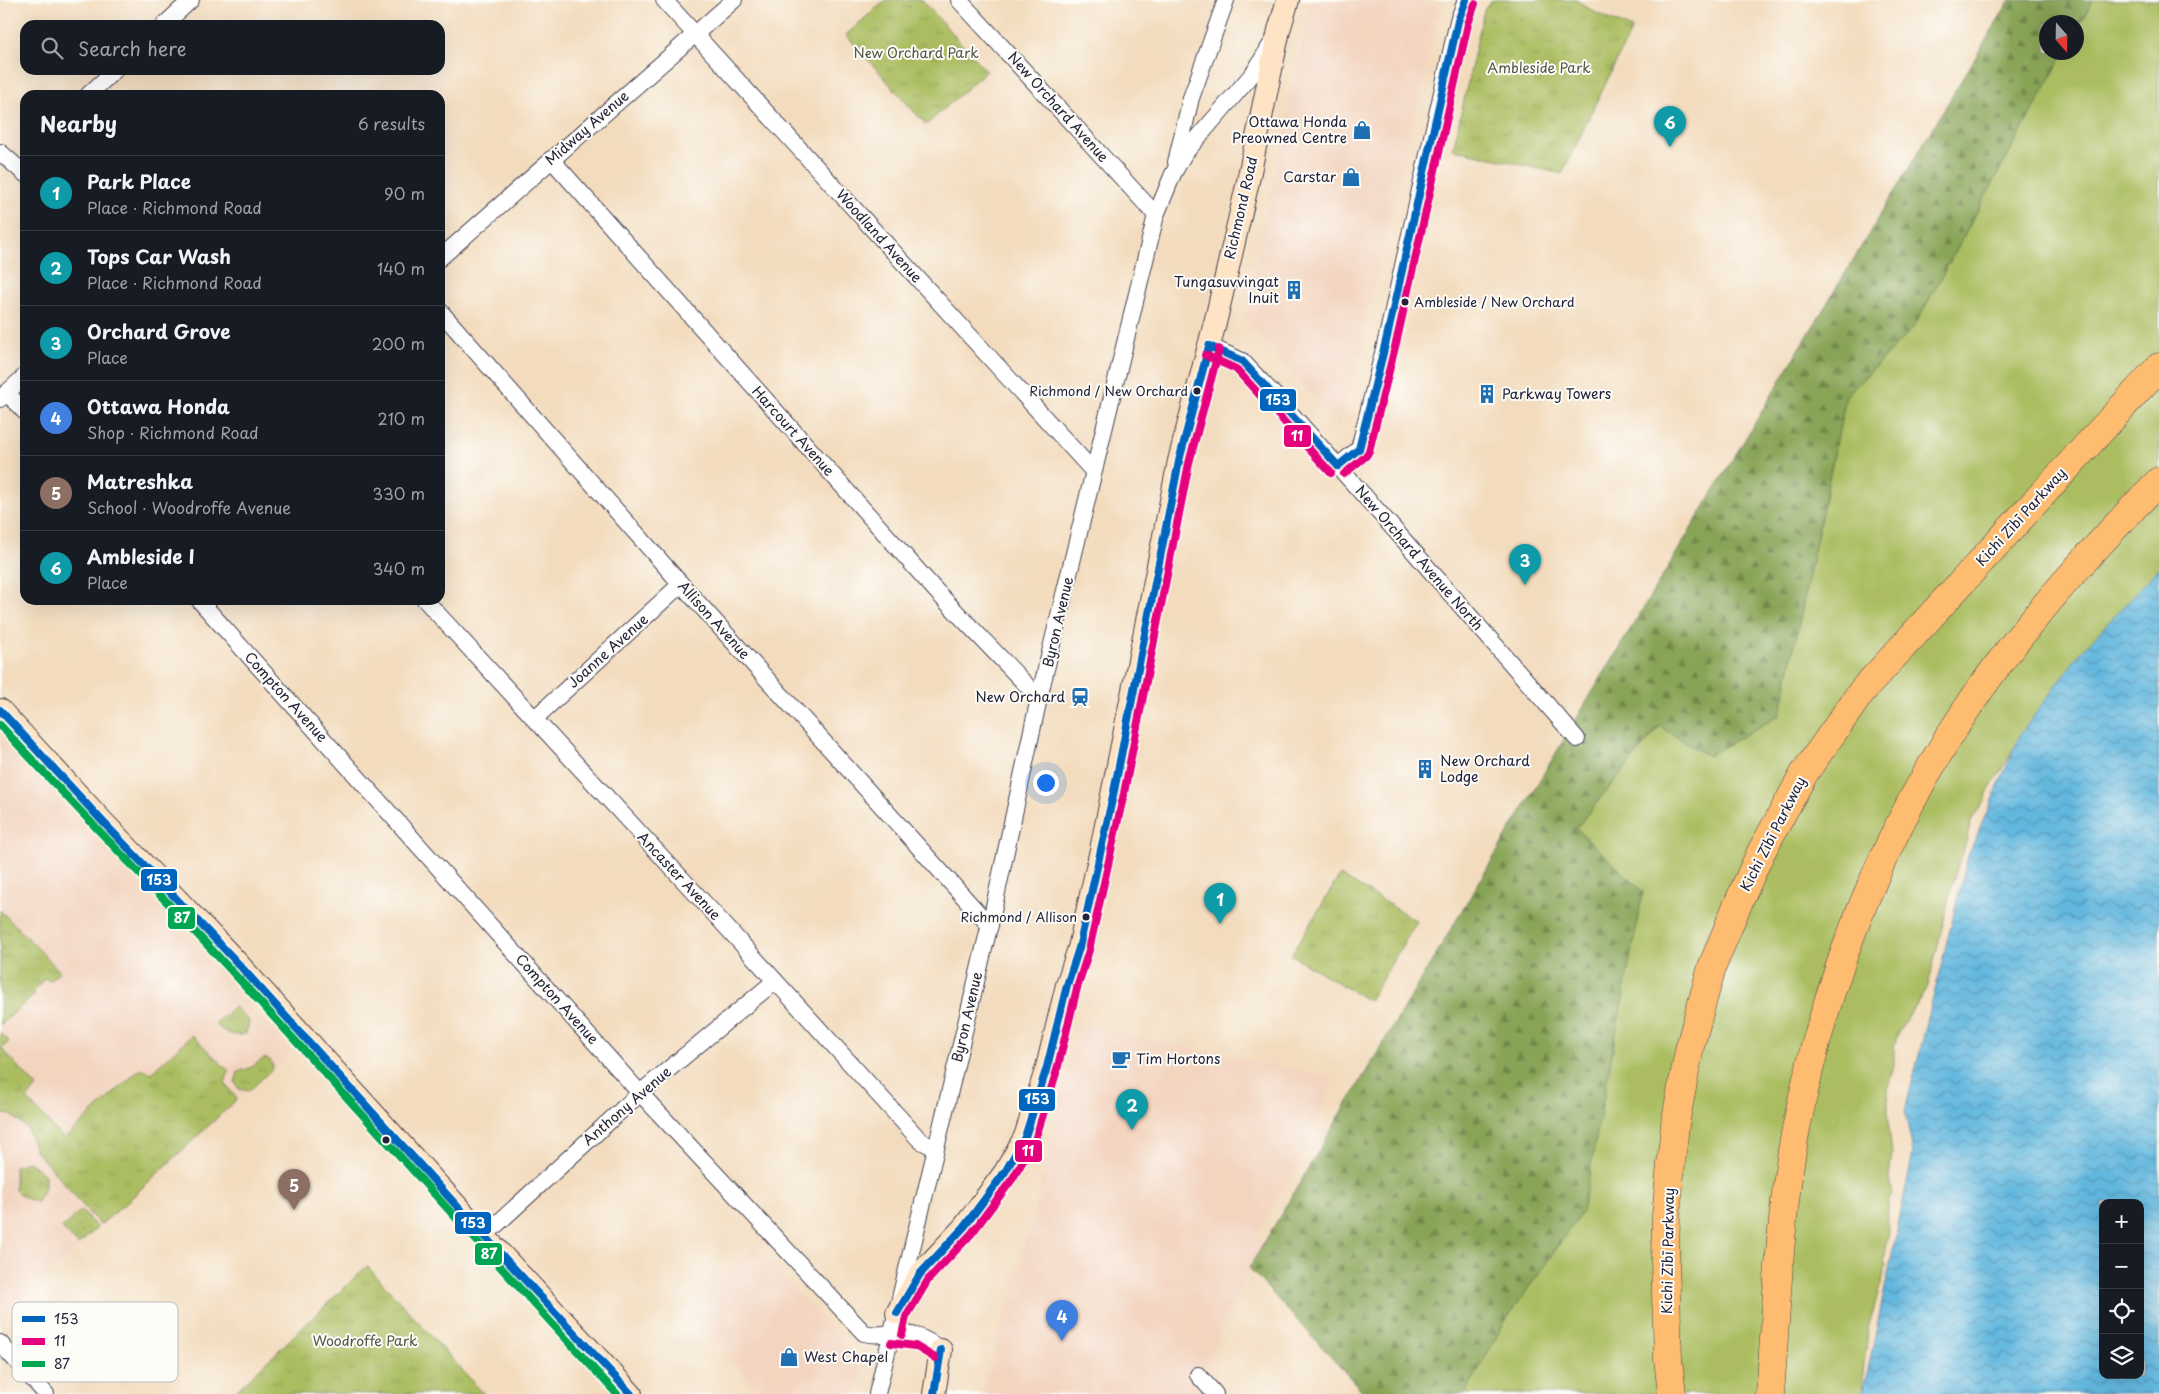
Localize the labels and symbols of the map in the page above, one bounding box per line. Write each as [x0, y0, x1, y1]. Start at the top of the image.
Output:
north arrow [2039, 15, 2084, 60]
park label: New Orchard Park [853, 42, 979, 63]
street label: New Orchard Avenue [1003, 47, 1114, 167]
park label: Ambleside Park [1487, 57, 1591, 78]
street label: Midway Avenue [540, 85, 633, 170]
pin: 6 [1654, 106, 1686, 147]
place label: Ottawa Honda Preowned Centre [1232, 111, 1347, 148]
shop icon: Ottawa Honda Preowned Centre [1351, 119, 1373, 141]
street label: Richmond Road [1218, 154, 1263, 261]
place label: Carstar [1283, 166, 1337, 187]
shop icon: Carstar [1340, 166, 1362, 188]
street label: Woodland Avenue [832, 184, 927, 287]
place label: Tungasuvvingat Inuit [1174, 271, 1279, 308]
building icon: Tungasuvvingat Inuit [1283, 279, 1305, 301]
place label: Ambleside / New Orchard [1414, 292, 1574, 311]
marker: Ambleside / New Orchard [1400, 297, 1410, 307]
street label: Harcourt Avenue [747, 381, 840, 481]
place label: Richmond / New Orchard [1029, 381, 1188, 400]
building icon: Parkway Towers [1476, 383, 1498, 405]
place label: Parkway Towers [1502, 383, 1611, 404]
marker: Richmond / New Orchard [1192, 386, 1202, 396]
line badge: 153 [1259, 388, 1297, 412]
text: 153 [1266, 389, 1290, 410]
line badge: 11 [1283, 424, 1312, 448]
text: 11 [1291, 425, 1303, 446]
street label: Kichi Zībī Parkway [1971, 463, 2071, 571]
street label: New Orchard Avenue North [1350, 481, 1488, 635]
pin: 3 [1509, 544, 1541, 585]
street label: Byron Avenue [1037, 574, 1078, 669]
street label: Allison Avenue [673, 576, 756, 664]
street label: Joanne Avenue [563, 608, 653, 693]
street label: Compton Avenue [240, 647, 333, 747]
place label: New Orchard [975, 686, 1065, 707]
station icon: New Orchard [1069, 686, 1091, 708]
place label: New Orchard Lodge [1440, 750, 1530, 787]
building icon: New Orchard Lodge [1414, 758, 1436, 780]
your location [1033, 770, 1059, 796]
street label: Kichi Zībī Parkway [1735, 773, 1811, 895]
street label: Ancaster Avenue [633, 827, 726, 925]
line badge: 153 [140, 868, 178, 892]
text: 153 [147, 869, 171, 890]
pin: 1 [1204, 883, 1236, 924]
line badge: 87 [167, 906, 196, 930]
text: 87 [174, 907, 191, 928]
place label: Richmond / Allison [960, 907, 1077, 926]
marker: Richmond / Allison [1081, 912, 1091, 922]
street label: Compton Avenue [511, 949, 604, 1049]
street label: Byron Avenue [946, 969, 987, 1064]
cafe icon: Tim Hortons [1110, 1048, 1132, 1070]
place label: Tim Hortons [1136, 1048, 1220, 1069]
street label: Anthony Avenue [578, 1061, 676, 1150]
line badge: 153 [1018, 1088, 1056, 1112]
text: 153 [1025, 1088, 1049, 1109]
pin: 2 [1116, 1089, 1148, 1130]
unlabelled marker [381, 1135, 391, 1145]
line badge: 11 [1014, 1139, 1043, 1163]
text: 11 [1022, 1140, 1034, 1161]
pin: 5 [278, 1169, 310, 1210]
street label: Kichi Zībī Parkway [1656, 1188, 1679, 1314]
line badge: 153 [454, 1211, 492, 1235]
text: 153 [461, 1212, 485, 1233]
line badge: 87 [474, 1242, 503, 1266]
text: 87 [481, 1243, 498, 1264]
pin: 4 [1046, 1300, 1078, 1341]
legend [12, 1302, 178, 1382]
text: 153 [54, 1308, 79, 1329]
text: 11 [54, 1330, 66, 1351]
park label: Woodroffe Park [312, 1330, 418, 1351]
shop icon: West Chapel [778, 1346, 800, 1368]
place label: West Chapel [804, 1346, 888, 1367]
text: 87 [54, 1353, 70, 1374]

